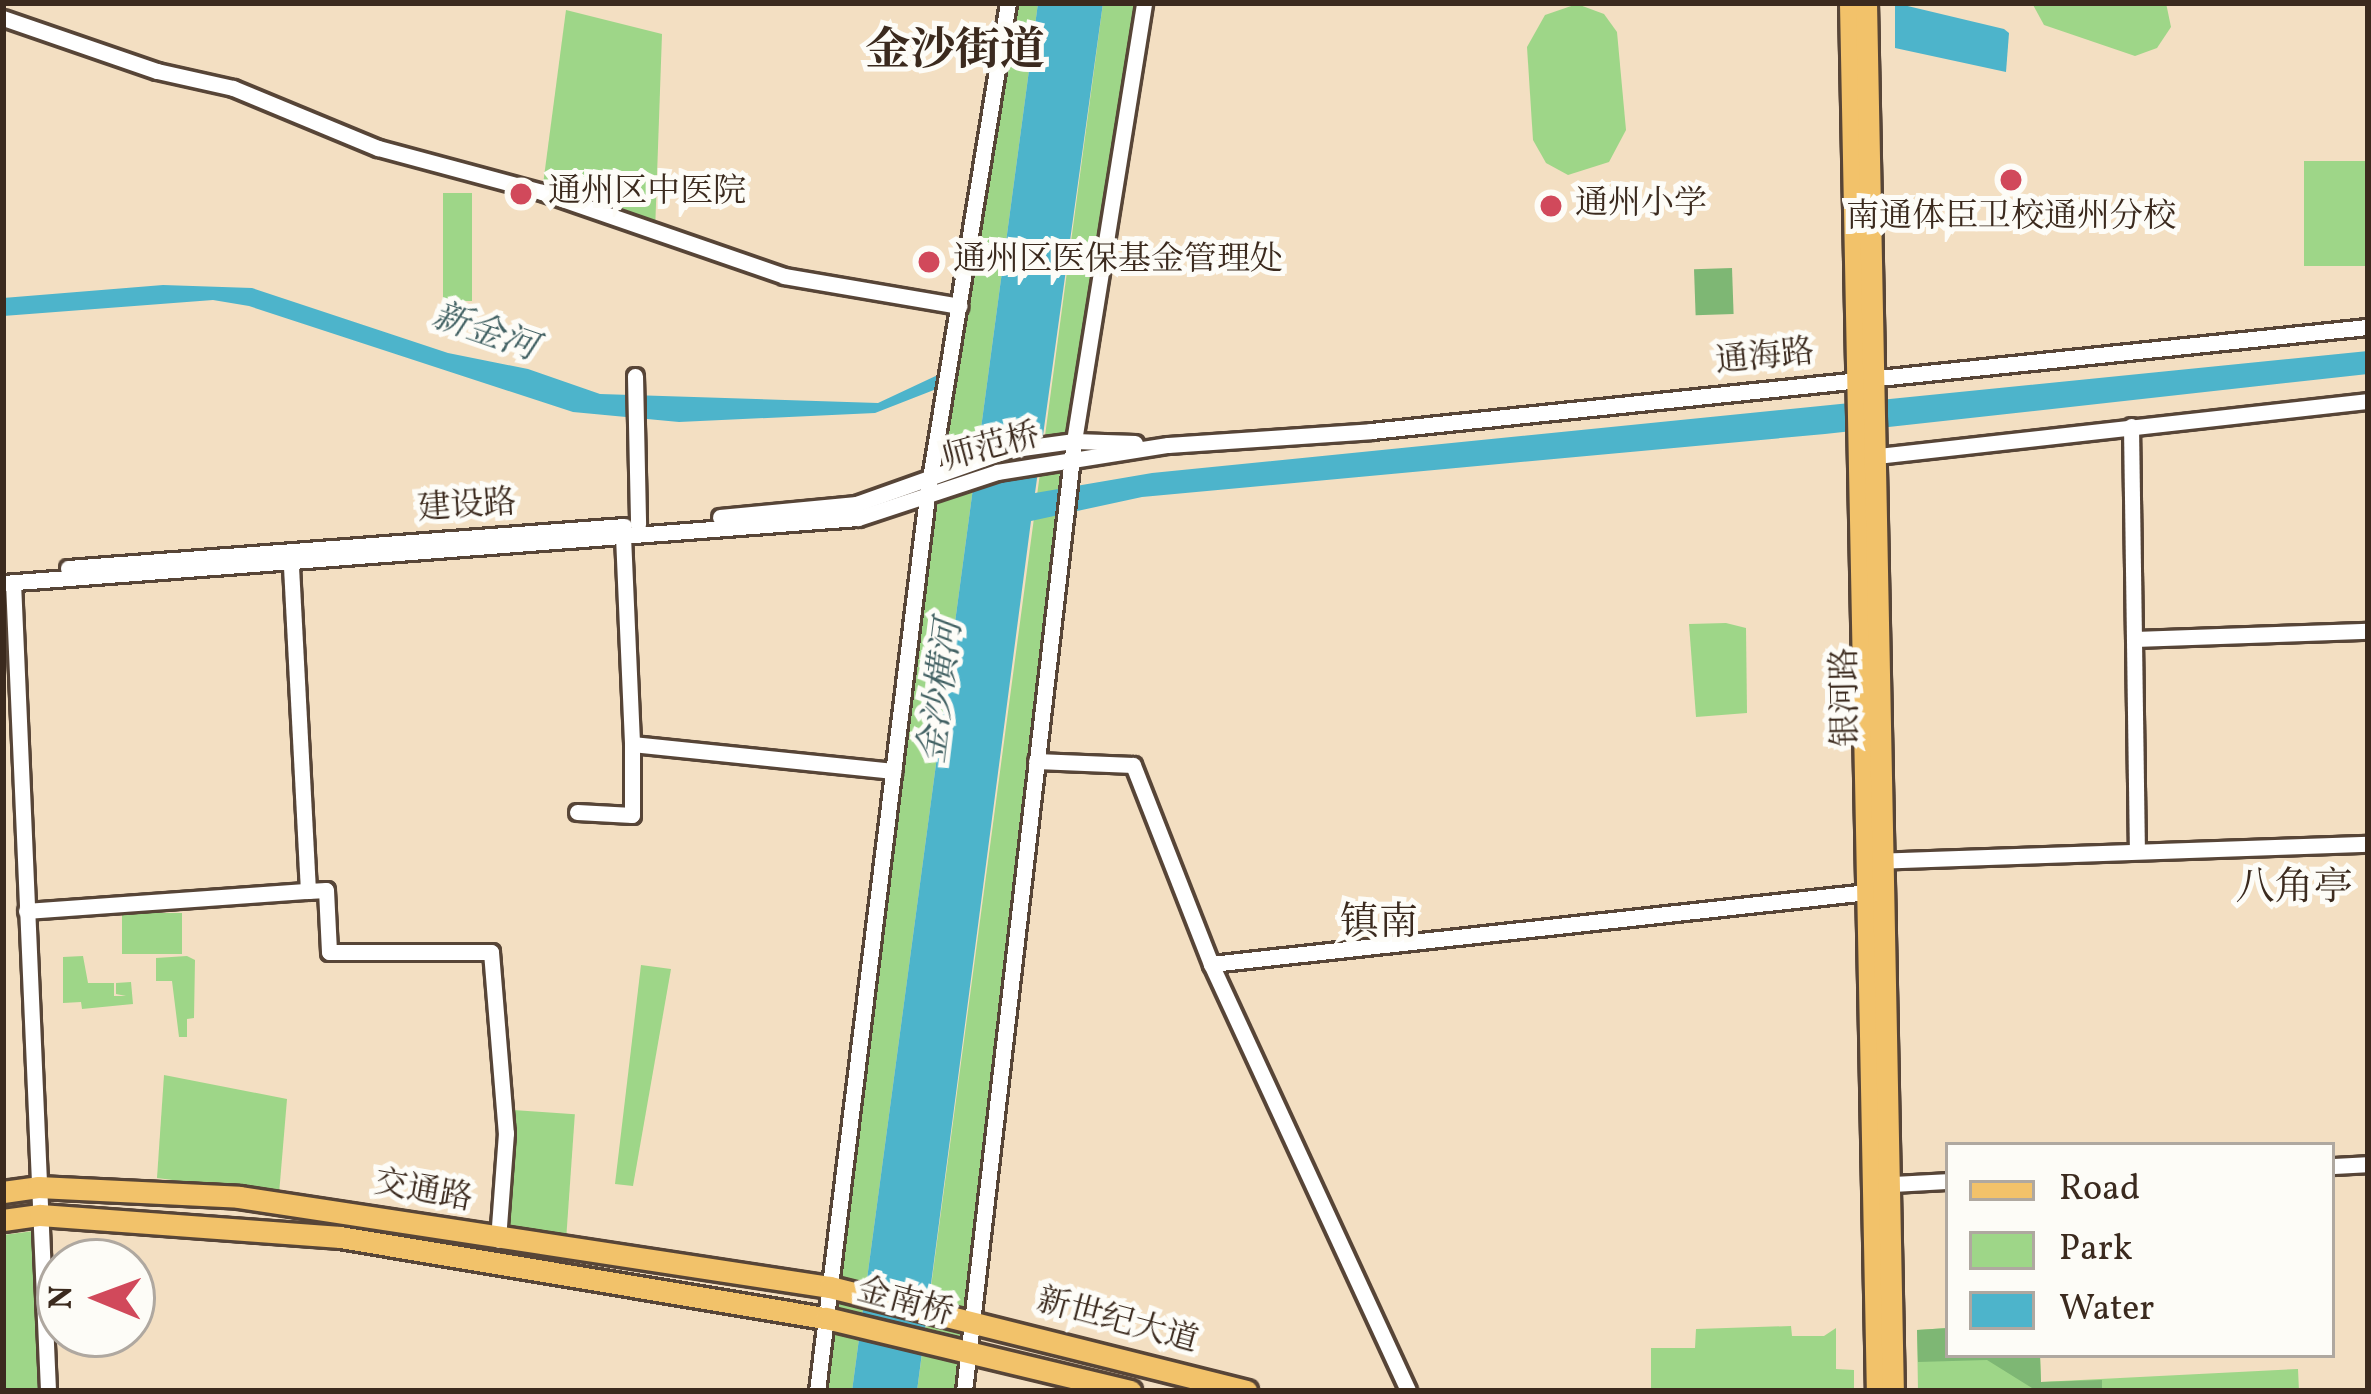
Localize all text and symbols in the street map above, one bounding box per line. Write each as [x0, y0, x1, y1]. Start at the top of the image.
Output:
district label: 金沙街道 [865, 26, 1045, 80]
marker: 南通体臣卫校通州分校 [1998, 167, 2024, 193]
place label: 通州区中医院 [548, 174, 746, 214]
marker: 通州区中医院 [505, 178, 537, 210]
place label: 通州小学 [1575, 186, 1707, 226]
marker: 通州小学 [1538, 193, 1564, 219]
place label: 南通体臣卫校通州分校 [1846, 199, 2176, 239]
place label: 通州区医保基金管理处 [953, 242, 1283, 282]
marker: 通州区医保基金管理处 [916, 249, 942, 275]
water label: 新金河 [426, 296, 542, 372]
street label: 通海路 [1714, 334, 1816, 384]
street label: 师范桥 [939, 417, 1045, 481]
street label: 建设路 [416, 485, 518, 531]
water label: 金沙横河 [913, 618, 973, 766]
street label: 银河路 [1827, 647, 1869, 747]
district label: 八角亭 [2236, 866, 2352, 912]
district label: 镇南 [1340, 901, 1418, 947]
legend [1945, 1142, 2335, 1358]
street label: 交通路 [371, 1165, 475, 1221]
text: Road [2059, 1165, 2140, 1215]
text: Park [2059, 1225, 2133, 1275]
north arrow [36, 1238, 156, 1358]
street label: 金南桥 [852, 1272, 958, 1336]
street label: 新世纪大道 [1032, 1283, 1202, 1363]
text: N [40, 1285, 86, 1310]
text: Water [2059, 1285, 2154, 1335]

